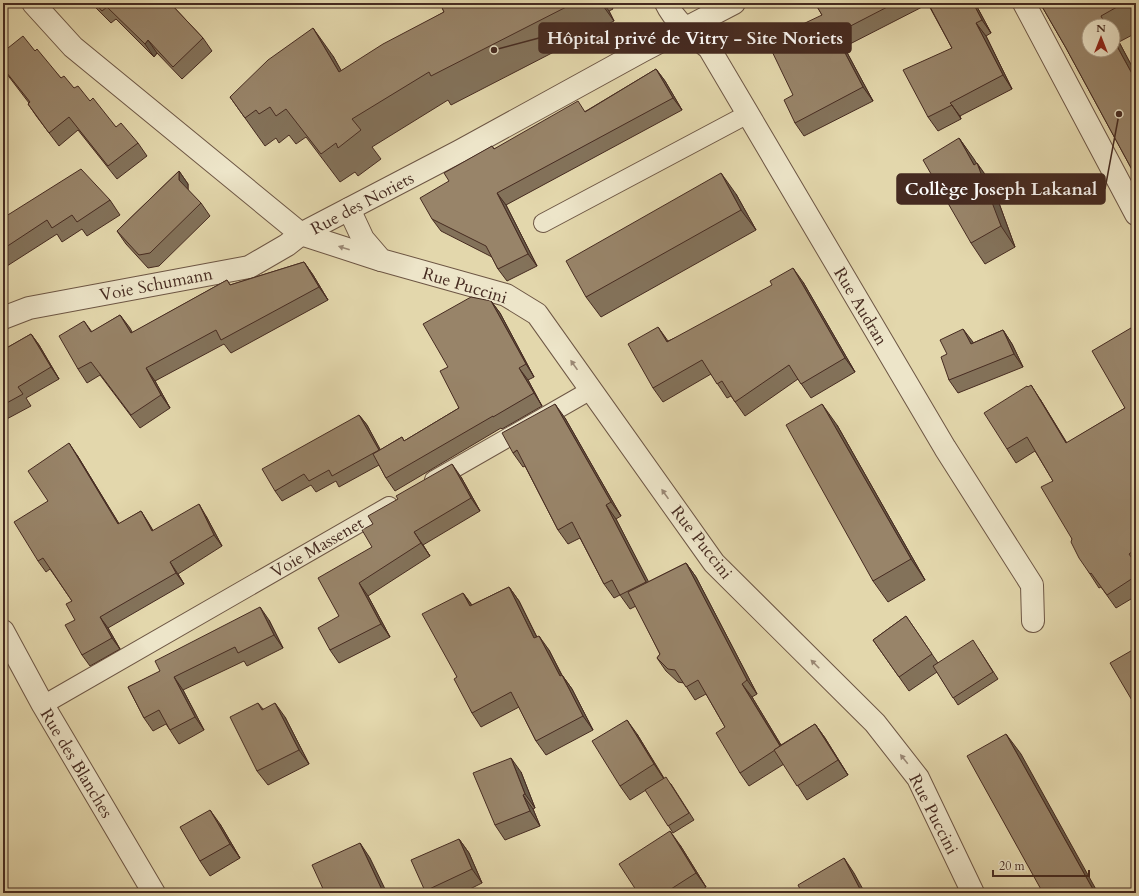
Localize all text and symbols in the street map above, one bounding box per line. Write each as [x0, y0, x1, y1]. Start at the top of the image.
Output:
north arrow [1081, 18, 1121, 58]
text: N [1096, 21, 1106, 36]
callout: Hôpital privé de Vitry - Site Noriets [539, 23, 851, 53]
text: Hôpital privé de Vitry - Site Noriets [547, 26, 843, 51]
street label: Rue des Noriets [307, 166, 418, 240]
callout: Collège Joseph Lakanal [897, 174, 1105, 204]
text: Collège Joseph Lakanal [905, 177, 1097, 202]
one-way arrow [337, 245, 349, 251]
street label: Voie Schumann [98, 262, 215, 307]
street label: Rue Puccini [420, 262, 510, 309]
street label: Rue Audran [828, 263, 893, 350]
one-way arrow [570, 360, 578, 370]
one-way arrow [661, 489, 669, 499]
street label: Rue Puccini [666, 501, 738, 584]
street label: Voie Massenet [266, 511, 369, 583]
one-way arrow [811, 659, 820, 669]
street label: Rue des Blanches [35, 704, 118, 823]
one-way arrow [899, 754, 908, 765]
street label: Rue Puccini [903, 770, 964, 859]
scale bar [993, 852, 1089, 878]
text: 20 m [999, 858, 1026, 874]

